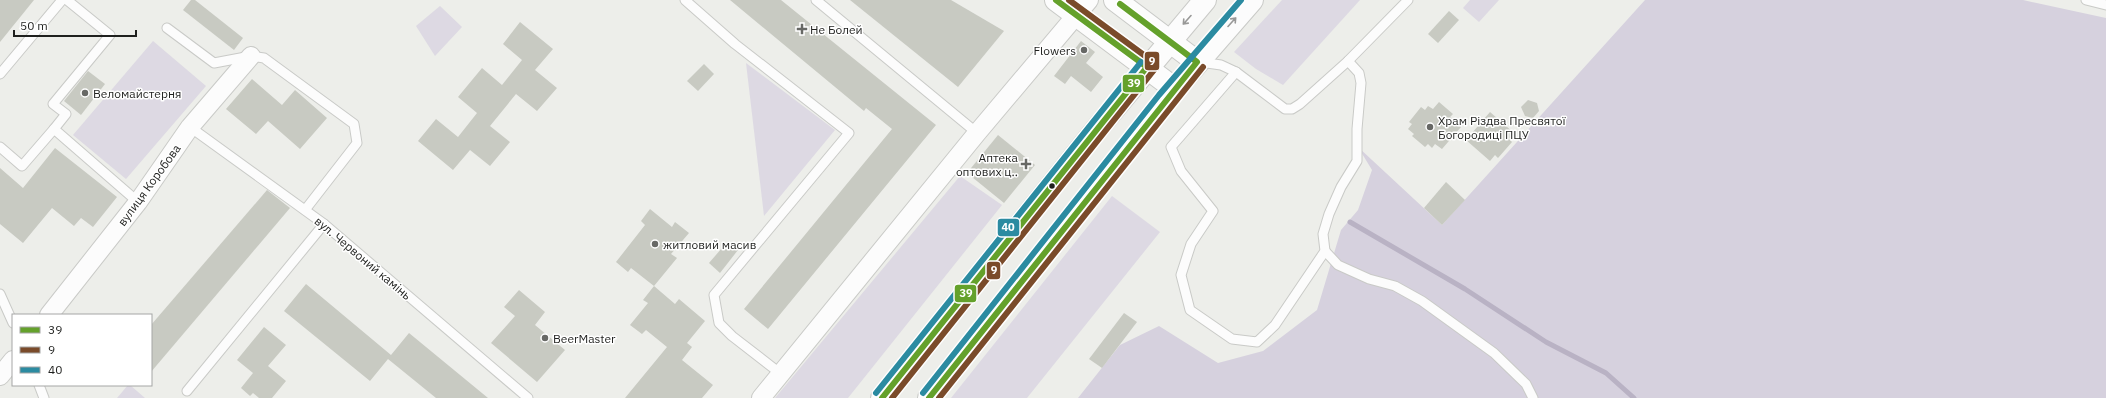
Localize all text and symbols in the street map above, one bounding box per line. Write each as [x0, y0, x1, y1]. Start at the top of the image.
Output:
scale bar [14, 12, 136, 38]
one-way arrow [1182, 15, 1191, 26]
one-way arrow [1227, 17, 1237, 27]
text: 50 m [20, 18, 48, 33]
place label: Не Болей [810, 22, 863, 37]
marker: Не Болей [797, 24, 807, 34]
place label: Flowers [1033, 43, 1076, 58]
marker: Flowers [1079, 45, 1089, 55]
line badge: 9 [1144, 51, 1160, 71]
text: 9 [1149, 54, 1156, 68]
line badge: 39 [1122, 74, 1145, 93]
text: 39 [1127, 76, 1141, 90]
place label: Веломайстерня [93, 86, 181, 101]
marker: Веломайстерня [80, 88, 90, 98]
place label: Храм Різдва Пресвятої Богородиці ПЦУ [1438, 113, 1566, 142]
marker: Храм Різдва Пресвятої Богородиці ПЦУ [1425, 122, 1435, 132]
street label: вулиця Коробова [114, 141, 184, 229]
place label: Аптека оптових ц‥ [956, 150, 1019, 179]
marker: Аптека оптових ц‥ [1021, 159, 1031, 169]
unlabelled marker [1047, 181, 1057, 191]
street label: вул. Червоний камінь [312, 213, 414, 303]
line badge: 40 [997, 218, 1020, 237]
text: 40 [1001, 220, 1015, 234]
place label: житловий масив [663, 237, 756, 252]
marker: житловий масив [650, 239, 660, 249]
line badge: 9 [986, 261, 1001, 280]
text: 9 [991, 263, 998, 277]
line badge: 39 [954, 284, 977, 303]
text: 39 [959, 286, 973, 300]
legend [12, 314, 152, 386]
text: 39 [48, 322, 62, 337]
place label: BeerMaster [553, 331, 616, 346]
marker: BeerMaster [540, 333, 550, 343]
text: 9 [48, 342, 55, 357]
text: 40 [48, 362, 62, 377]

